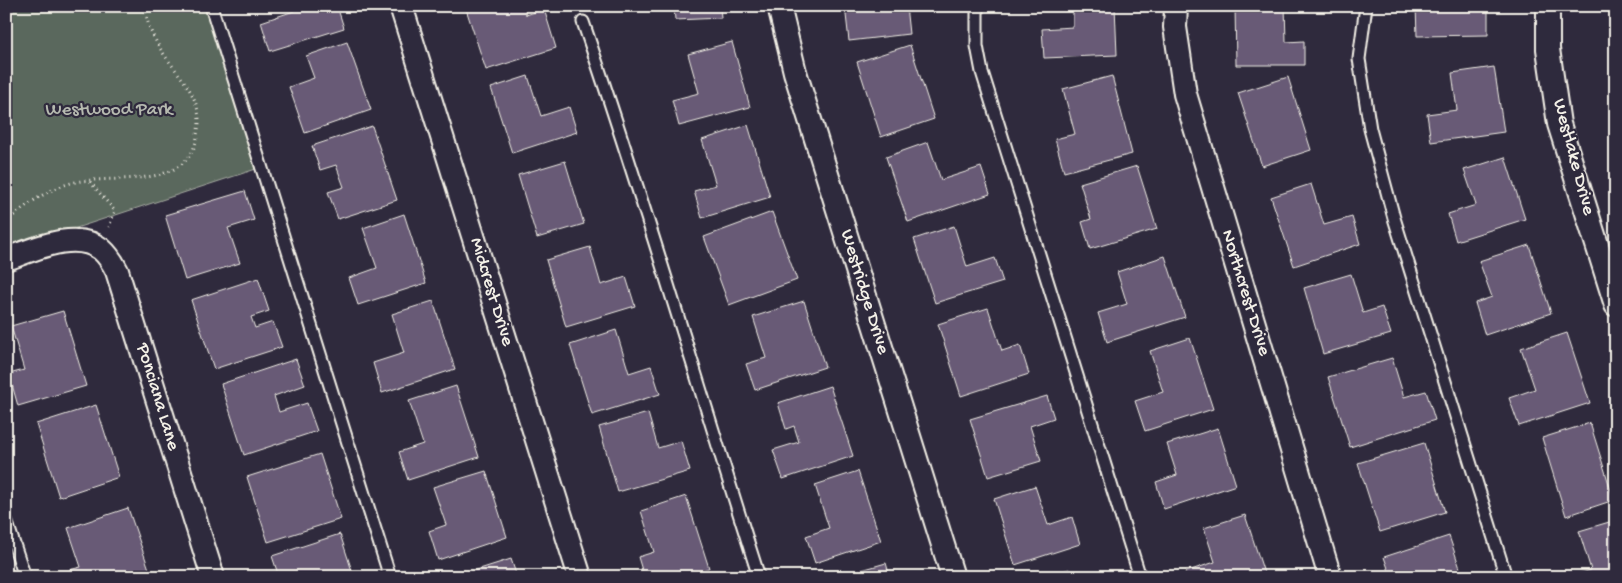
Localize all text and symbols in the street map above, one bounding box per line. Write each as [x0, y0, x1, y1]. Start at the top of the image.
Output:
street label: Westlake Drive [1546, 96, 1600, 218]
park label: Westwood Park [45, 99, 174, 122]
street label: Westridge Drive [834, 227, 894, 357]
street label: Northcrest Drive [1215, 227, 1275, 359]
street label: Midcrest Drive [464, 235, 518, 349]
street label: Ponciana Lane [129, 340, 184, 454]

